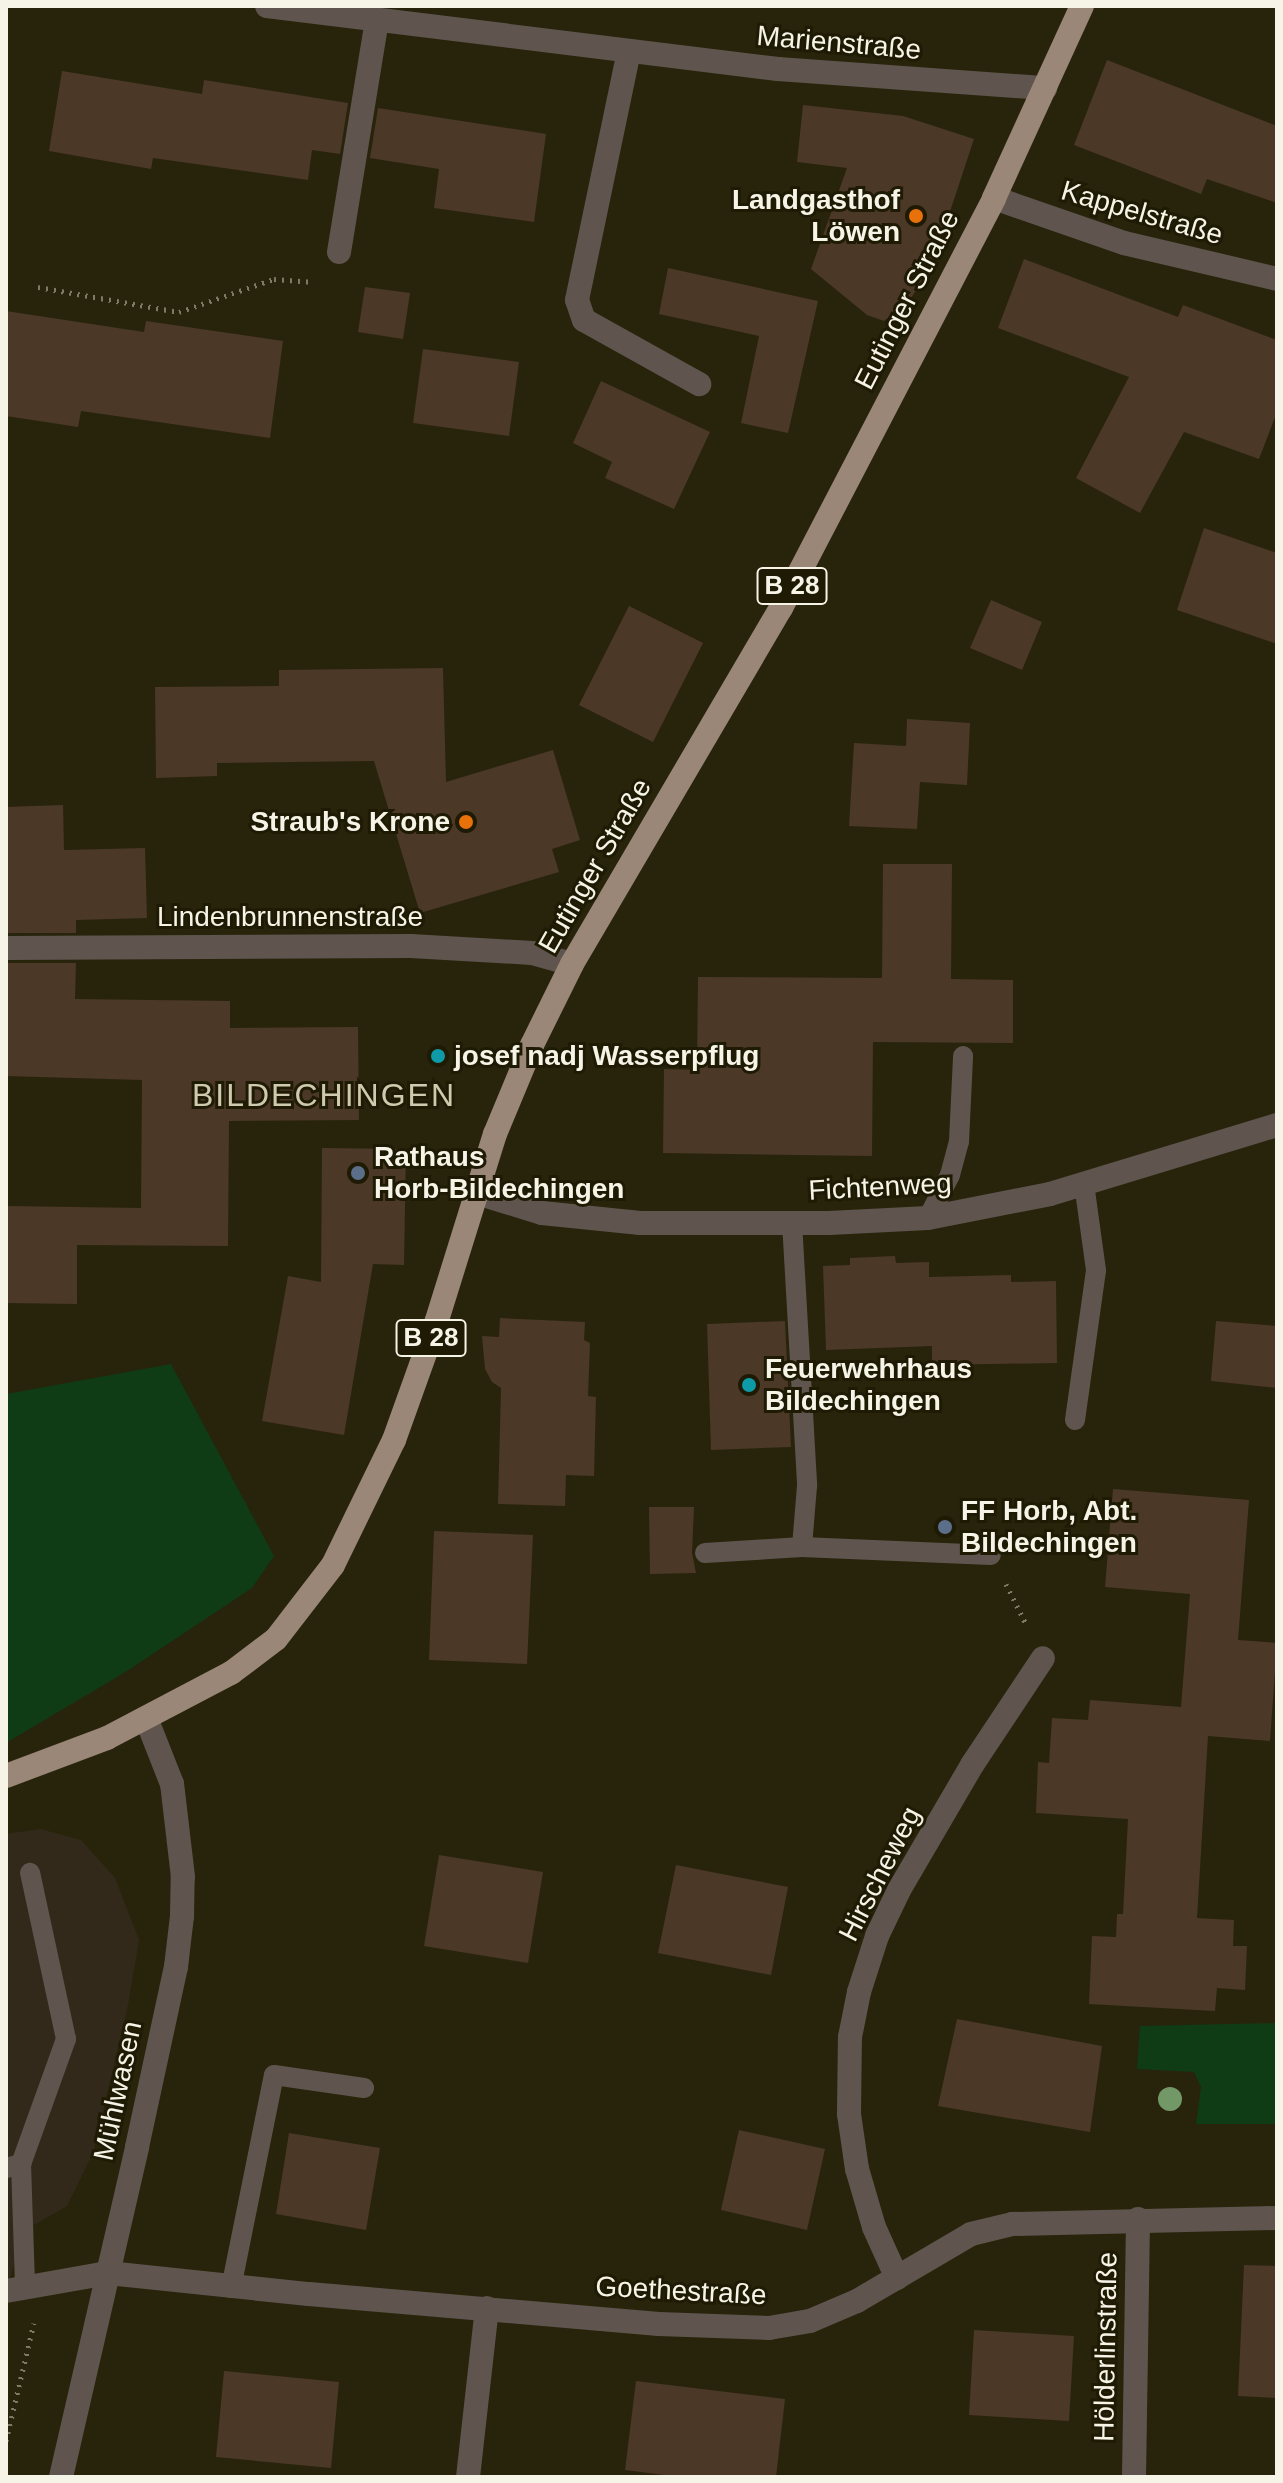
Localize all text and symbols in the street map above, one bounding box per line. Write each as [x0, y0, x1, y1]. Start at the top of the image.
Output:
street label: Marienstraße [755, 19, 923, 67]
street label: Kappelstraße [1057, 174, 1227, 252]
place label: Landgasthof Löwen [732, 183, 900, 249]
street label: Eutinger Straße [848, 205, 966, 395]
marker: Landgasthof Löwen [907, 207, 925, 225]
road number: B 28 [756, 564, 828, 608]
street label: Eutinger Straße [531, 773, 659, 959]
place label: Straub's Krone [250, 805, 450, 839]
marker: Straub's Krone [457, 813, 475, 831]
street label: Lindenbrunnenstraße [157, 900, 423, 934]
place label: josef nadj Wasserpflug [454, 1039, 759, 1073]
marker: josef nadj Wasserpflug [429, 1047, 447, 1065]
district label: BILDECHINGEN [192, 1076, 456, 1114]
place label: Rathaus Horb-Bildechingen [374, 1140, 624, 1206]
marker: Rathaus Horb-Bildechingen [349, 1164, 367, 1182]
street label: Fichtenweg [808, 1166, 952, 1208]
road number: B 28 [395, 1316, 467, 1360]
place label: Feuerwehrhaus Bildechingen [765, 1352, 972, 1418]
marker: Feuerwehrhaus Bildechingen [740, 1376, 758, 1394]
place label: FF Horb, Abt. Bildechingen [961, 1494, 1138, 1560]
marker: FF Horb, Abt. Bildechingen [936, 1518, 954, 1536]
street label: Hirscheweg [832, 1801, 928, 1947]
street label: Mühlwasen [87, 2018, 149, 2164]
street label: Hölderlinstraße [1088, 2252, 1124, 2442]
street label: Goethestraße [595, 2270, 767, 2312]

